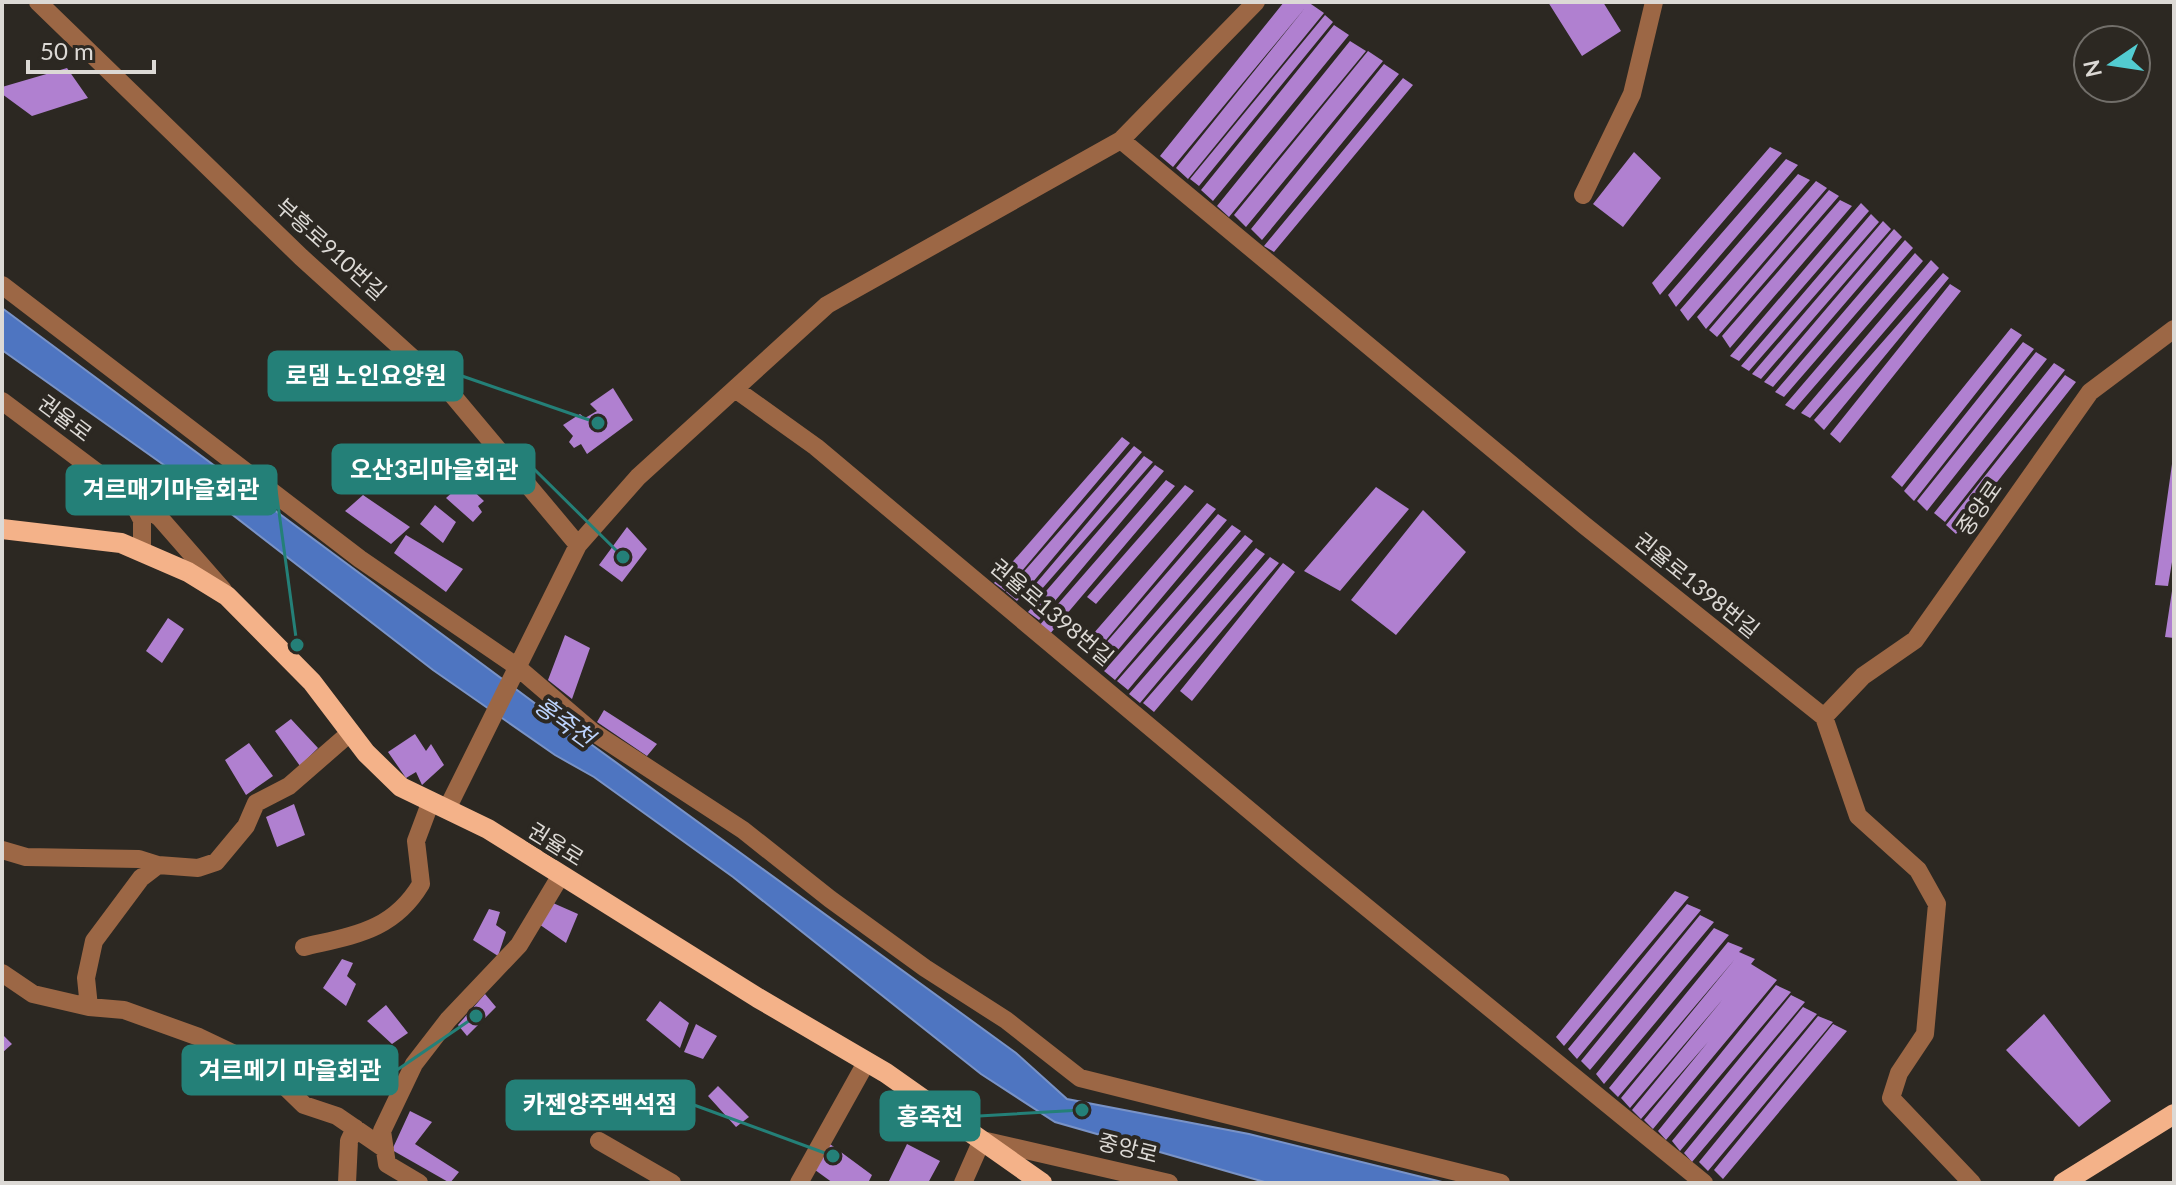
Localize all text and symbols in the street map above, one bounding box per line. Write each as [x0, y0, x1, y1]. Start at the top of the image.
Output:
scale bar [28, 24, 154, 74]
north arrow [2072, 24, 2152, 104]
text: 50 m [40, 36, 94, 65]
text: N [2077, 57, 2107, 80]
street label: 부흥로910번길 [270, 192, 392, 305]
callout: 로뎀 노인요양원 [269, 352, 462, 400]
text: 로뎀 노인요양원 [286, 360, 446, 389]
street label: 권율로 [33, 389, 98, 447]
callout: 오산3리마을회관 [333, 445, 534, 493]
text: 오산3리마을회관 [350, 454, 518, 483]
callout: 겨르매기마을회관 [67, 466, 276, 514]
text: 겨르매기마을회관 [83, 474, 259, 503]
street label: 중앙로 [1950, 475, 2007, 540]
street label: 권율로1398번길 [1630, 526, 1765, 643]
street label: 권율로1398번길 [985, 552, 1119, 671]
water label: 홍죽천 [530, 690, 603, 754]
street label: 권율로 [523, 816, 589, 871]
callout: 겨르메기 마을회관 [183, 1046, 397, 1094]
text: 겨르메기 마을회관 [199, 1055, 381, 1084]
callout: 카젠양주백석점 [507, 1081, 694, 1129]
text: 카젠양주백석점 [523, 1089, 677, 1118]
callout: 홍죽천 [881, 1092, 979, 1140]
text: 홍죽천 [897, 1101, 963, 1130]
street label: 중앙로 [1095, 1127, 1161, 1168]

